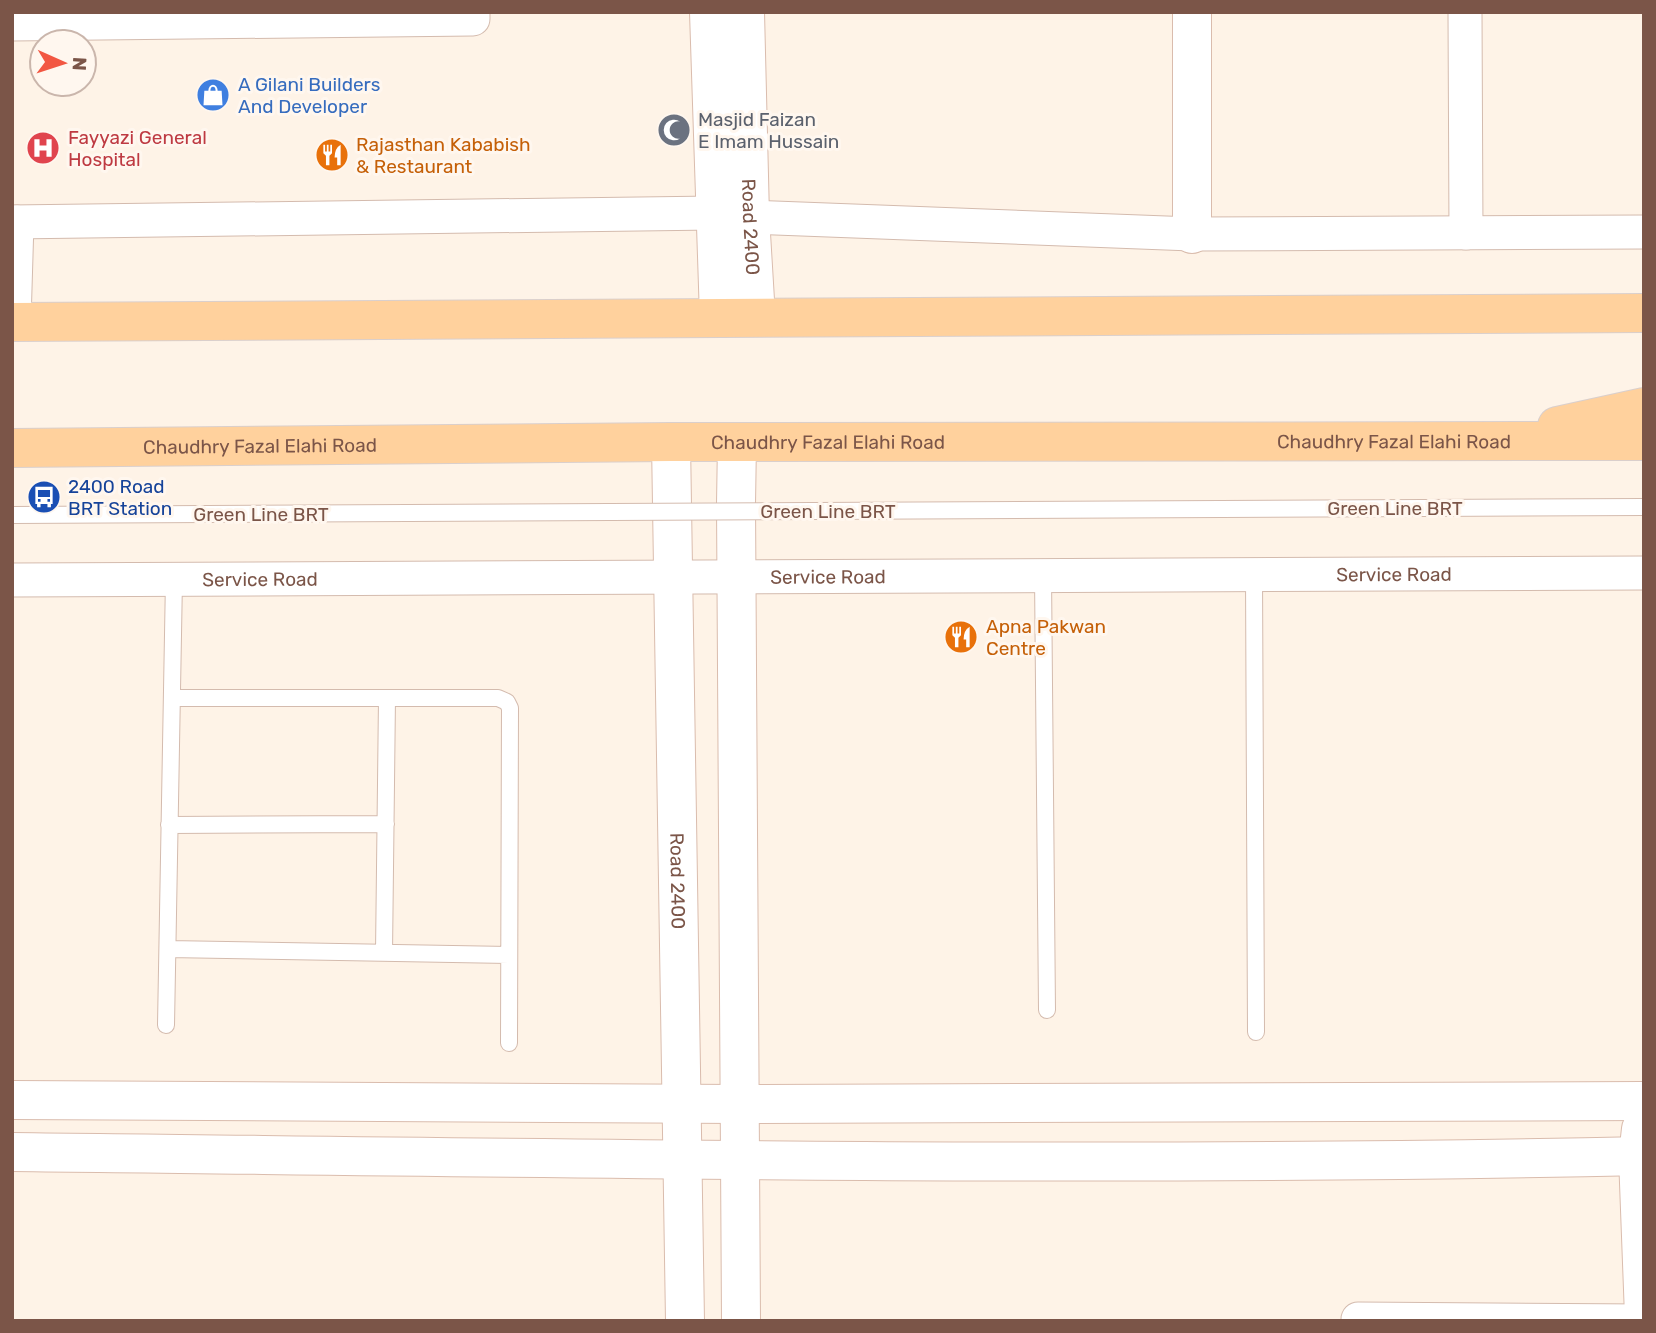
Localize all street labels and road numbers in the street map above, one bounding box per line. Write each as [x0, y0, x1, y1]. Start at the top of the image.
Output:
street label: Road 2400 [738, 178, 765, 276]
street label: Chaudhry Fazal Elahi Road [711, 430, 945, 453]
street label: Chaudhry Fazal Elahi Road [1277, 430, 1511, 453]
street label: Chaudhry Fazal Elahi Road [143, 433, 377, 458]
street label: Green Line BRT [1327, 497, 1463, 520]
street label: Green Line BRT [760, 500, 896, 523]
street label: Green Line BRT [193, 503, 329, 526]
street label: Service Road [1336, 562, 1452, 586]
street label: Service Road [770, 565, 886, 588]
street label: Service Road [202, 567, 318, 591]
street label: Road 2400 [666, 832, 690, 929]

